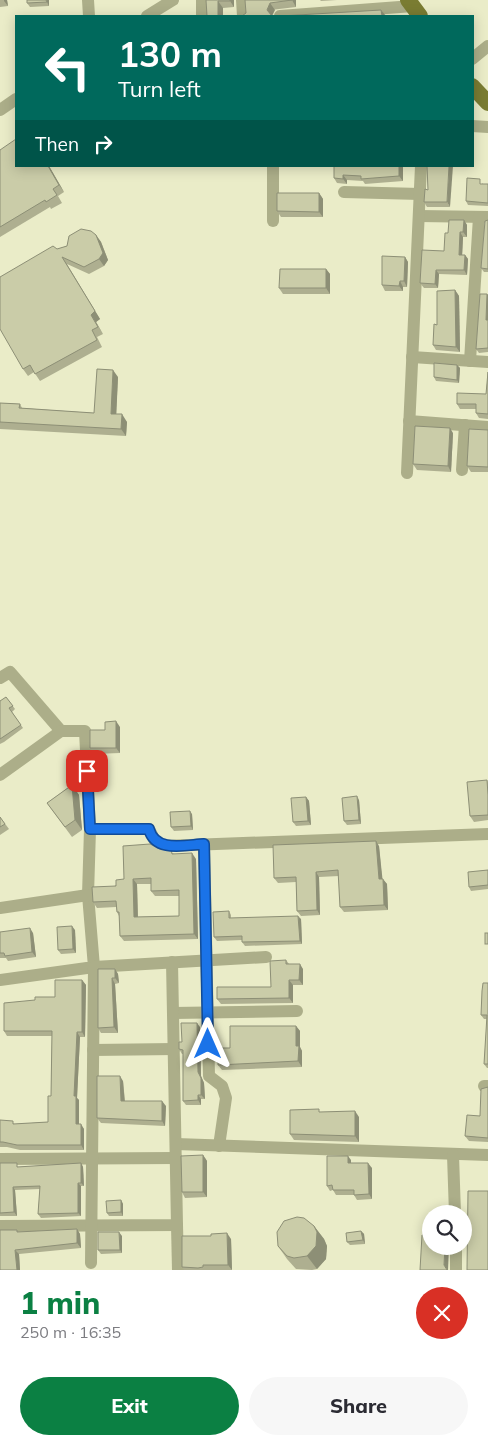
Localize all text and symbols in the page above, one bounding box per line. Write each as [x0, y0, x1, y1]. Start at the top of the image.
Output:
text: 130 m [118, 32, 222, 76]
icon: left [35, 35, 100, 100]
text: Turn left [118, 75, 201, 103]
icon: right [89, 130, 117, 158]
text: Then [35, 132, 79, 156]
pin [66, 750, 108, 792]
icon: arrive [73, 757, 101, 785]
position arrow [181, 1017, 233, 1069]
map controls [422, 1205, 472, 1255]
button: search [422, 1205, 472, 1255]
text: 1 min [20, 1284, 100, 1322]
button: close [416, 1287, 468, 1339]
text: 250 m · 16:35 [20, 1322, 121, 1342]
button: Exit [20, 1377, 239, 1435]
button: Share [249, 1377, 468, 1435]

